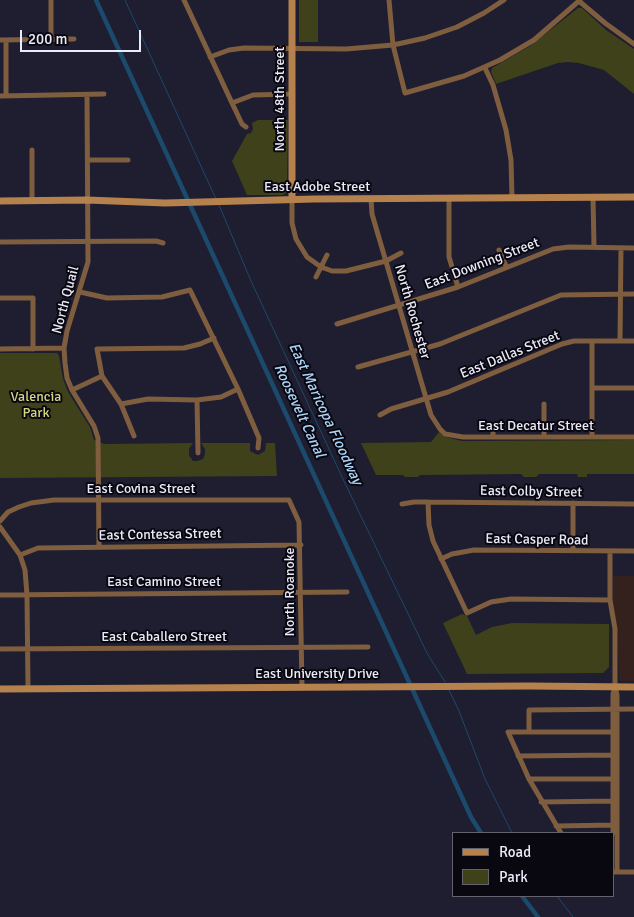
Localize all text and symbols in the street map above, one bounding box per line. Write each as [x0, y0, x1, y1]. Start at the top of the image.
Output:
scale bar [22, 20, 144, 52]
text: 200 m [28, 30, 68, 48]
street label: North 48th Street [272, 46, 288, 152]
street label: East Adobe Street [264, 179, 370, 195]
street label: East Downing Street [422, 234, 542, 294]
street label: North Rochester [390, 263, 434, 361]
street label: North Quail [49, 264, 83, 336]
street label: East Dallas Street [458, 327, 562, 383]
water label: East Maricopa Floodway [284, 340, 366, 488]
water label: Roosevelt Canal [269, 361, 329, 461]
park label: Valencia Park [11, 389, 61, 422]
street label: East Decatur Street [478, 418, 594, 434]
street label: East Covina Street [87, 481, 195, 497]
street label: East Colby Street [480, 483, 582, 501]
street label: East Contessa Street [98, 526, 222, 544]
street label: East Casper Road [485, 531, 589, 549]
street label: North Roanoke [282, 547, 298, 637]
street label: East Camino Street [107, 574, 221, 590]
street label: East Caballero Street [101, 629, 227, 645]
street label: East University Drive [255, 666, 379, 682]
legend [452, 832, 614, 897]
text: Road [499, 843, 531, 861]
text: Park [499, 868, 528, 886]

